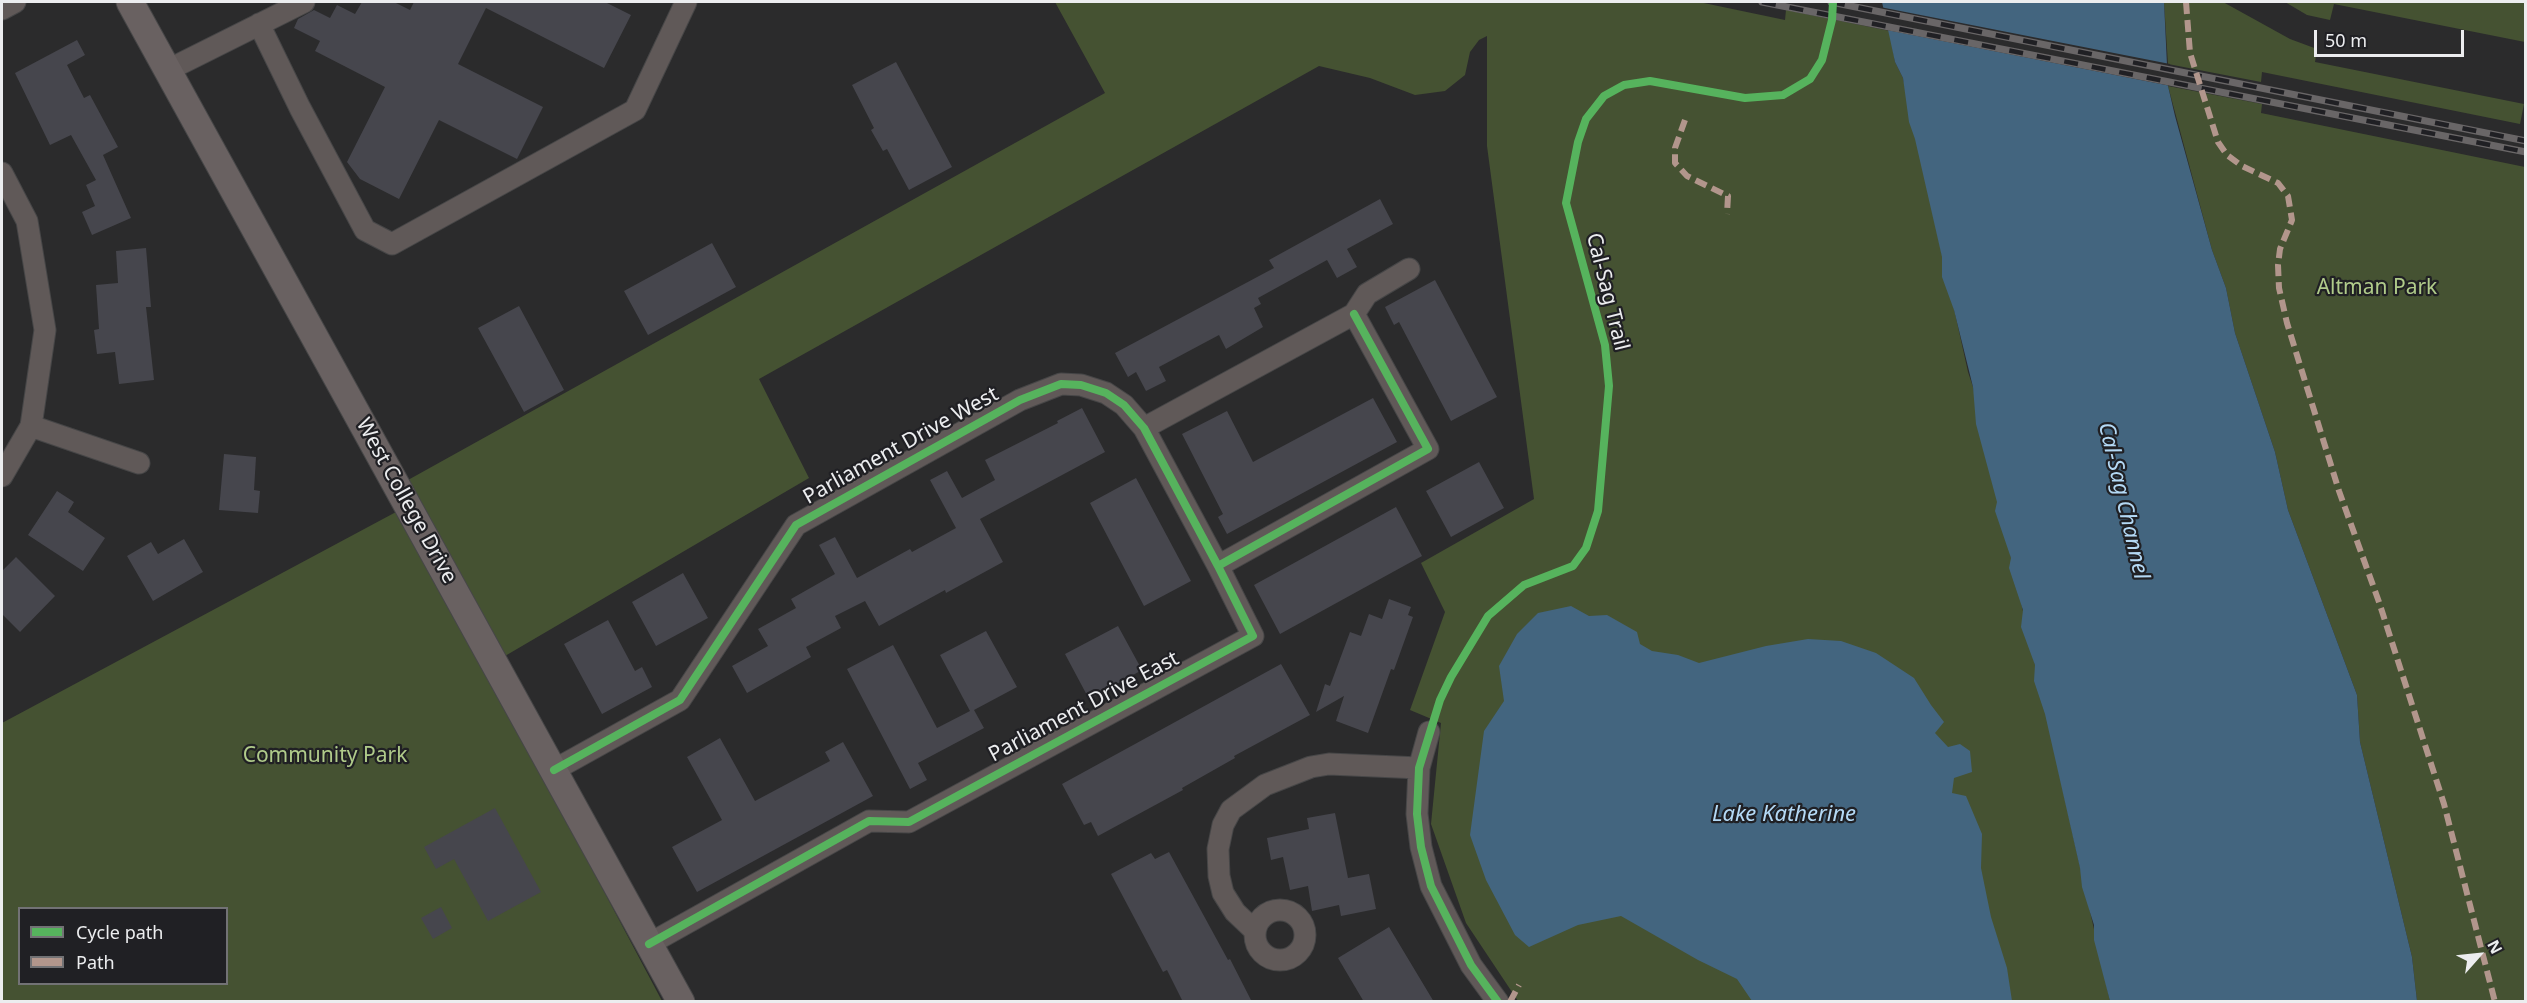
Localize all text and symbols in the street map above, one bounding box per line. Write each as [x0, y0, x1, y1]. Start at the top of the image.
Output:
scale bar [2317, 18, 2467, 56]
text: 50 m [2325, 28, 2367, 52]
street label: Cal-Sag Trail [1580, 231, 1634, 353]
park label: Altman Park [2317, 275, 2437, 301]
street label: Parliament Drive West [799, 382, 1003, 510]
street label: West College Drive [350, 414, 462, 588]
water label: Cal-Sag Channel [2092, 420, 2154, 582]
street label: Parliament Drive East [985, 646, 1183, 768]
park label: Community Park [243, 743, 407, 769]
water label: Lake Katherine [1712, 802, 1856, 828]
legend [18, 907, 228, 985]
text: Cycle path [76, 920, 163, 944]
north arrow [2449, 925, 2509, 985]
text: N [2482, 936, 2508, 958]
text: Path [76, 950, 115, 974]

